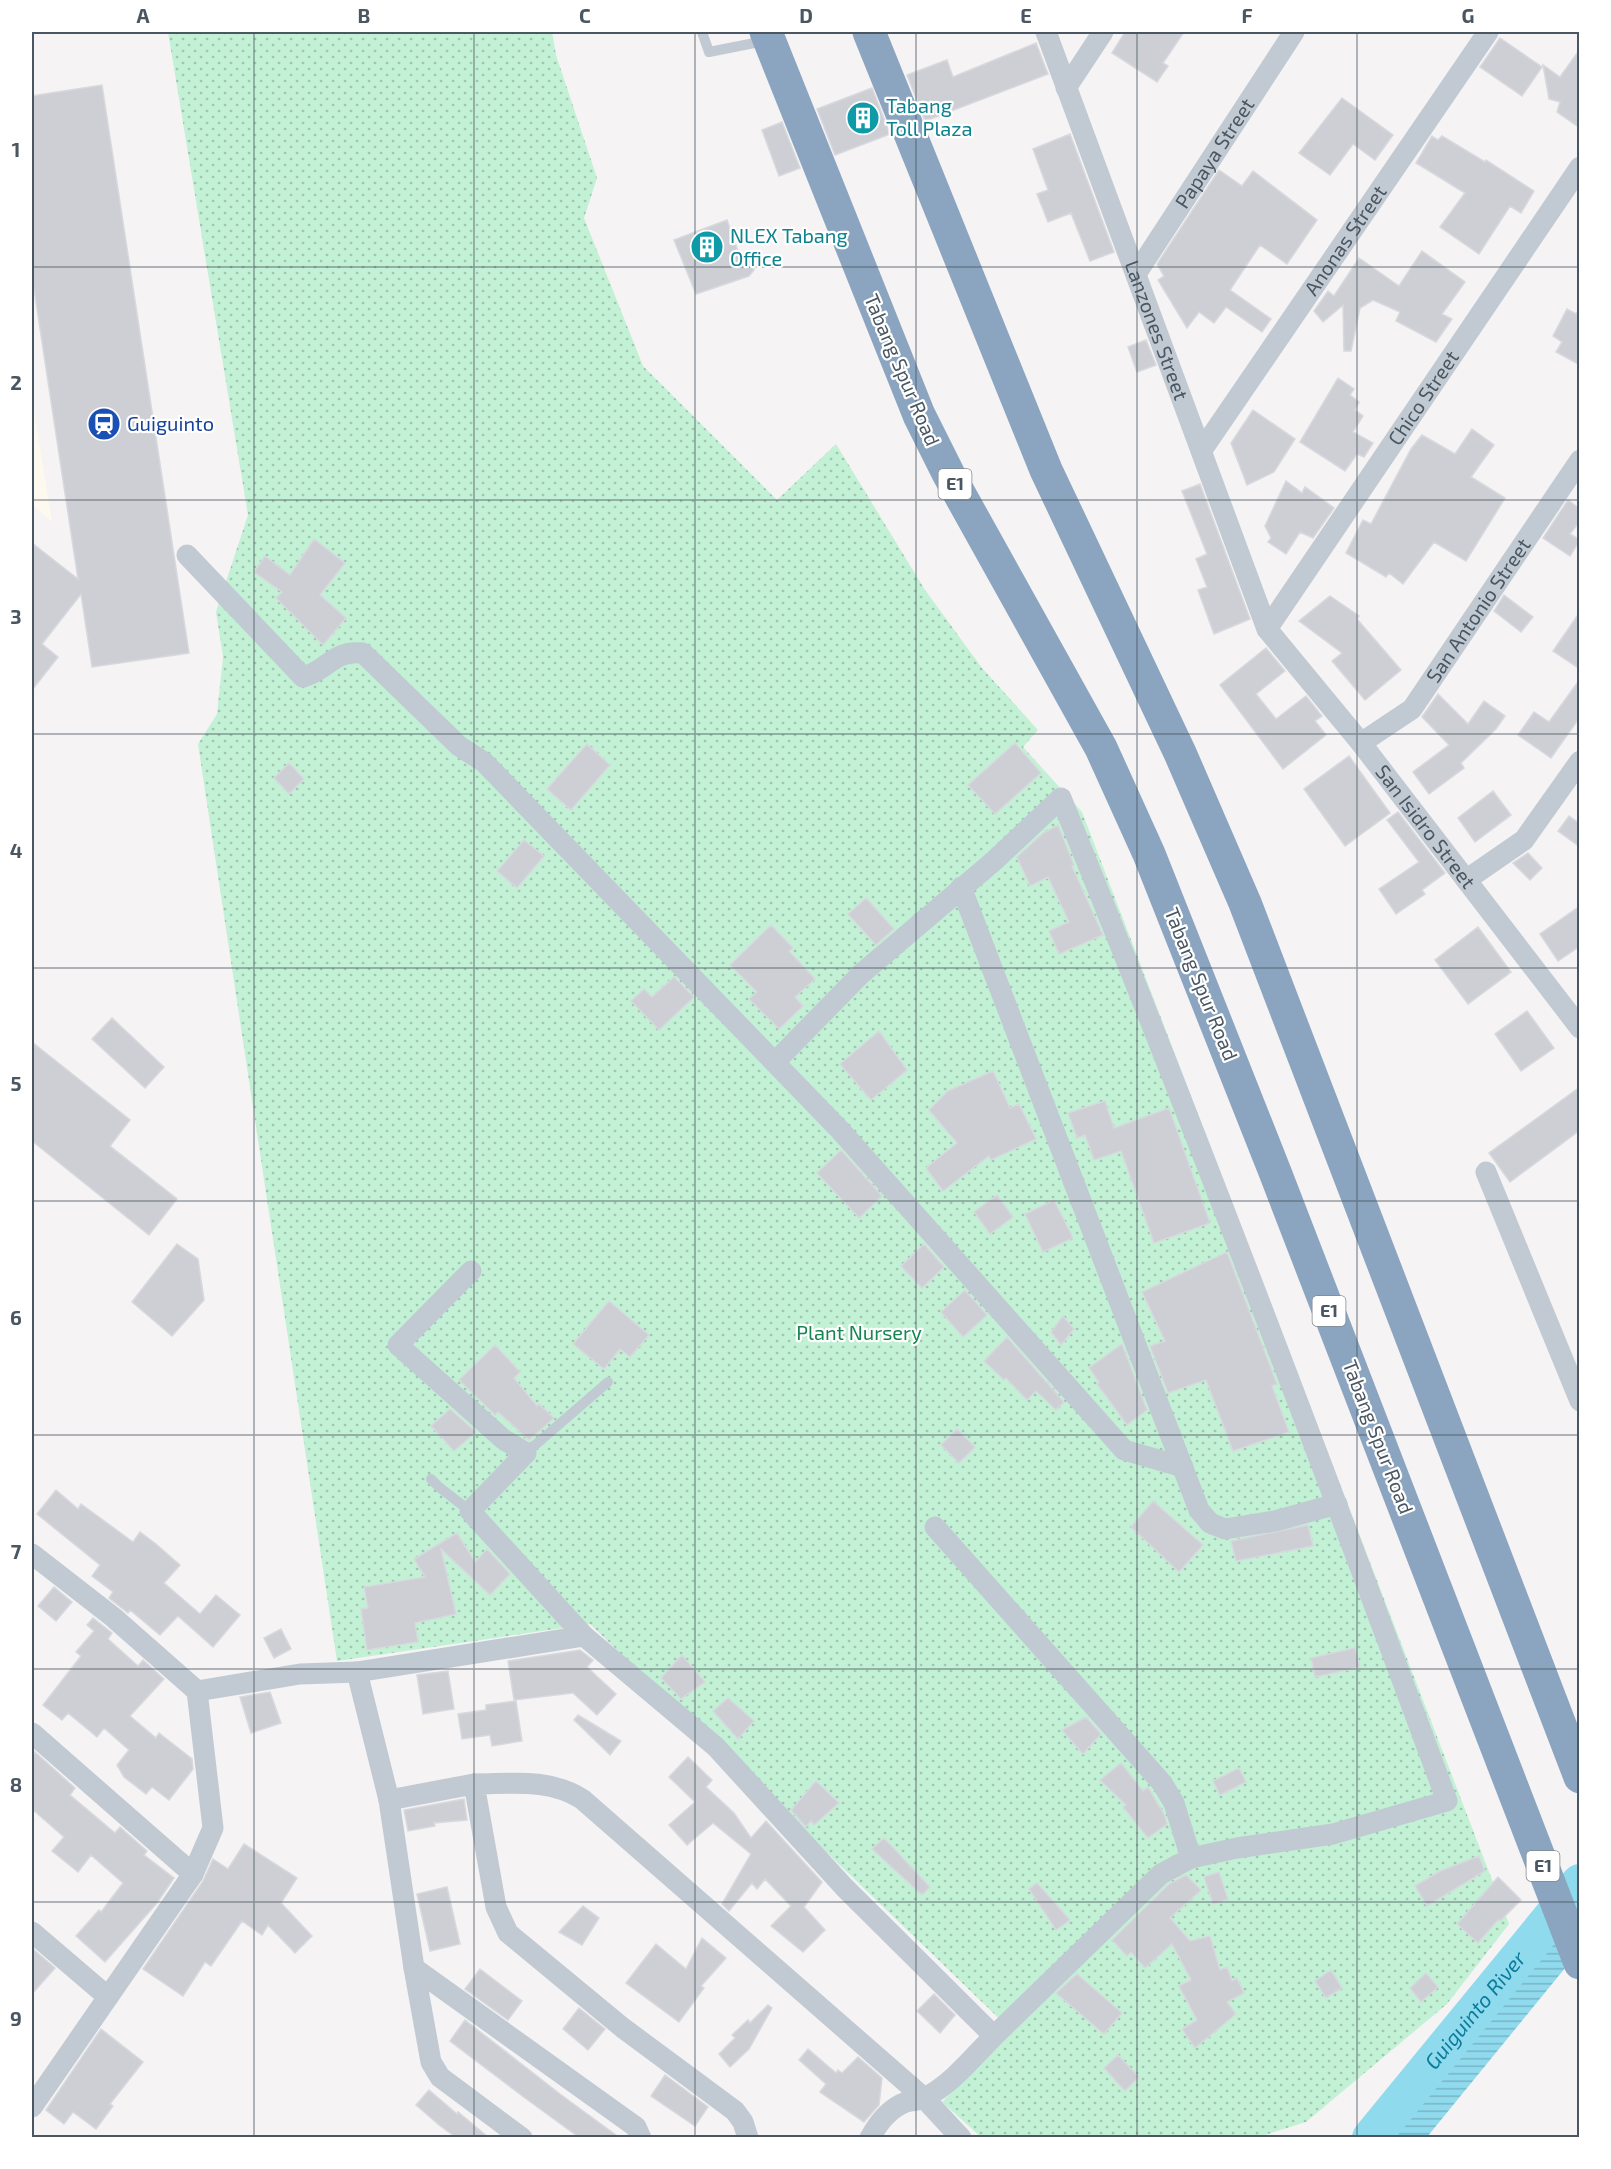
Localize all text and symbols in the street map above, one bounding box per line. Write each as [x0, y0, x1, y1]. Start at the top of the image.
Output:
text: A [136, 3, 150, 27]
text: B [358, 3, 370, 27]
text: C [579, 3, 591, 27]
text: D [799, 3, 813, 27]
text: E [1020, 3, 1032, 27]
text: F [1241, 3, 1253, 27]
text: G [1462, 3, 1474, 27]
place label: Tabang Toll Plaza [886, 93, 972, 140]
street label: Papaya Street [1169, 93, 1259, 213]
building icon: Tabang Toll Plaza [845, 100, 881, 136]
text: 1 [12, 137, 20, 161]
street label: Anonas Street [1298, 180, 1391, 300]
place label: NLEX Tabang Office [730, 223, 848, 270]
building icon: NLEX Tabang Office [689, 229, 725, 265]
street label: Lanzones Street [1121, 257, 1194, 403]
street label: Tabang Spur Road [860, 290, 946, 449]
street label: Chico Street [1382, 345, 1463, 449]
text: 2 [10, 370, 22, 394]
station icon: Guiguinto [86, 406, 122, 442]
place label: Guiguinto [127, 411, 214, 435]
road number: E1 [938, 469, 972, 499]
street label: San Antonio Street [1420, 533, 1535, 687]
text: 3 [10, 604, 22, 628]
street label: San Isidro Street [1371, 760, 1481, 893]
text: 4 [10, 838, 23, 862]
street label: Tabang Spur Road [1160, 904, 1244, 1064]
text: 5 [10, 1071, 22, 1095]
road number: E1 [1312, 1296, 1346, 1326]
text: 6 [10, 1305, 22, 1329]
park label: Plant Nursery [796, 1320, 922, 1344]
street label: Tabang Spur Road [1339, 1356, 1419, 1517]
text: 7 [11, 1539, 22, 1563]
text: 8 [10, 1772, 22, 1796]
road number: E1 [1526, 1851, 1560, 1881]
water label: Guiguinto River [1419, 1945, 1530, 2073]
text: 9 [10, 2006, 22, 2030]

